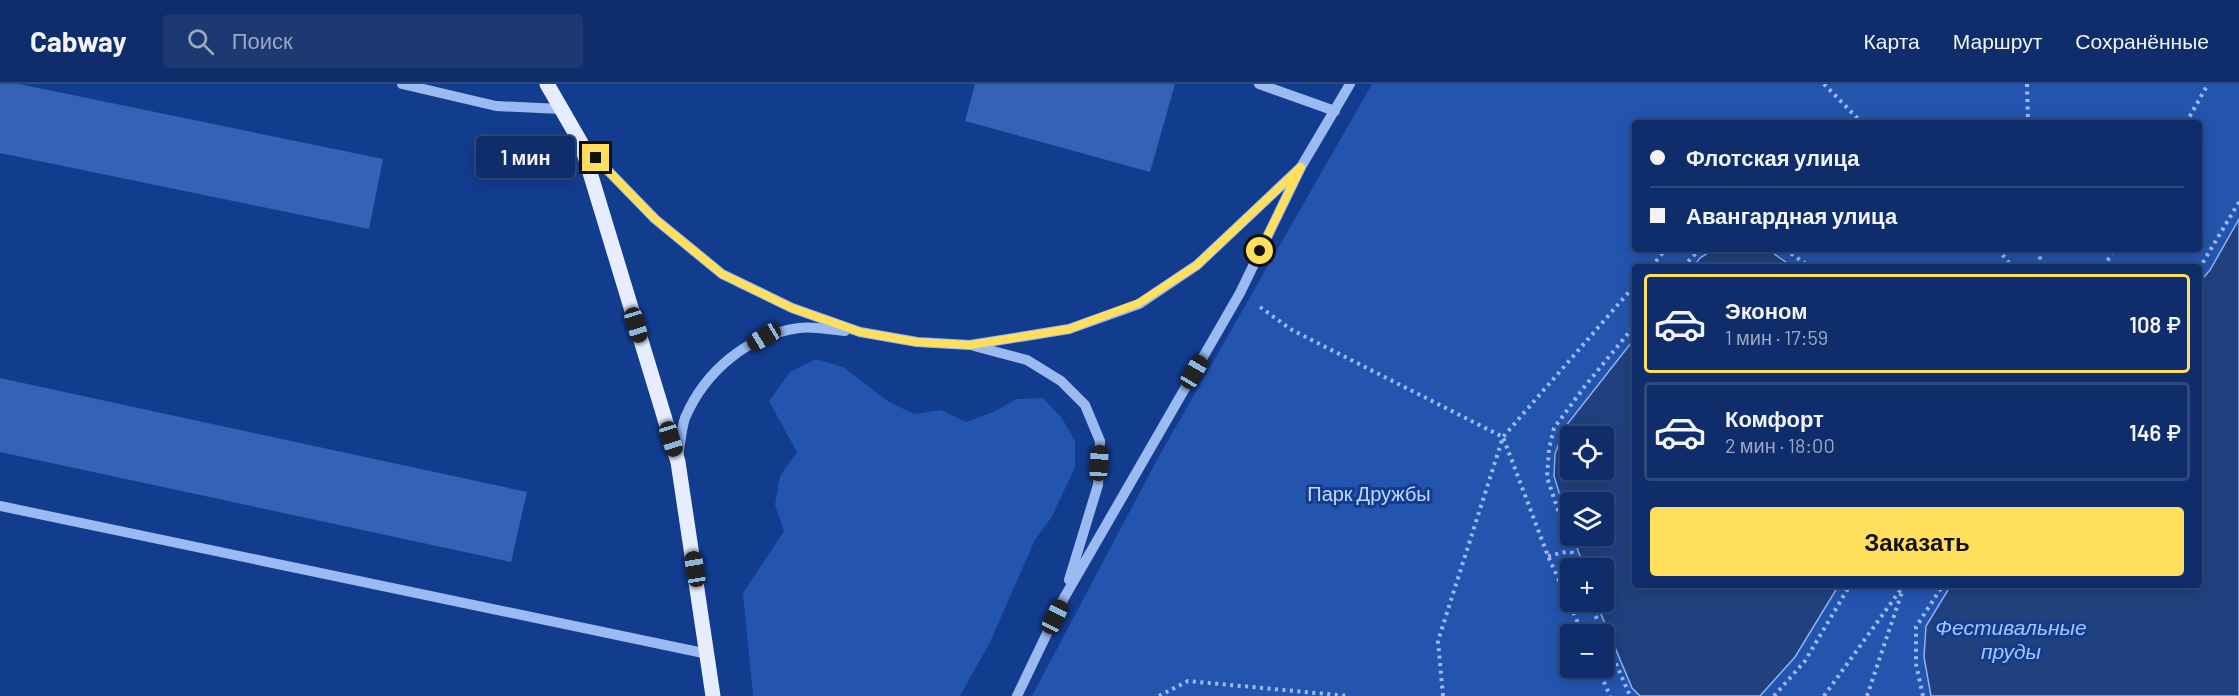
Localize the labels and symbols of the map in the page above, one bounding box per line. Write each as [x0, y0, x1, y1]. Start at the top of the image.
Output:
callout: 1 мин [476, 137, 575, 179]
route end [582, 144, 609, 171]
route start [1246, 237, 1273, 264]
car [622, 305, 650, 345]
car [744, 320, 784, 354]
car [1177, 352, 1211, 392]
car [657, 419, 685, 459]
car [1089, 445, 1109, 481]
park label: Парк Дружбы [1307, 481, 1431, 505]
car [683, 550, 707, 588]
car [1039, 597, 1071, 637]
water label: Фестивальные пруды [1935, 614, 2087, 663]

